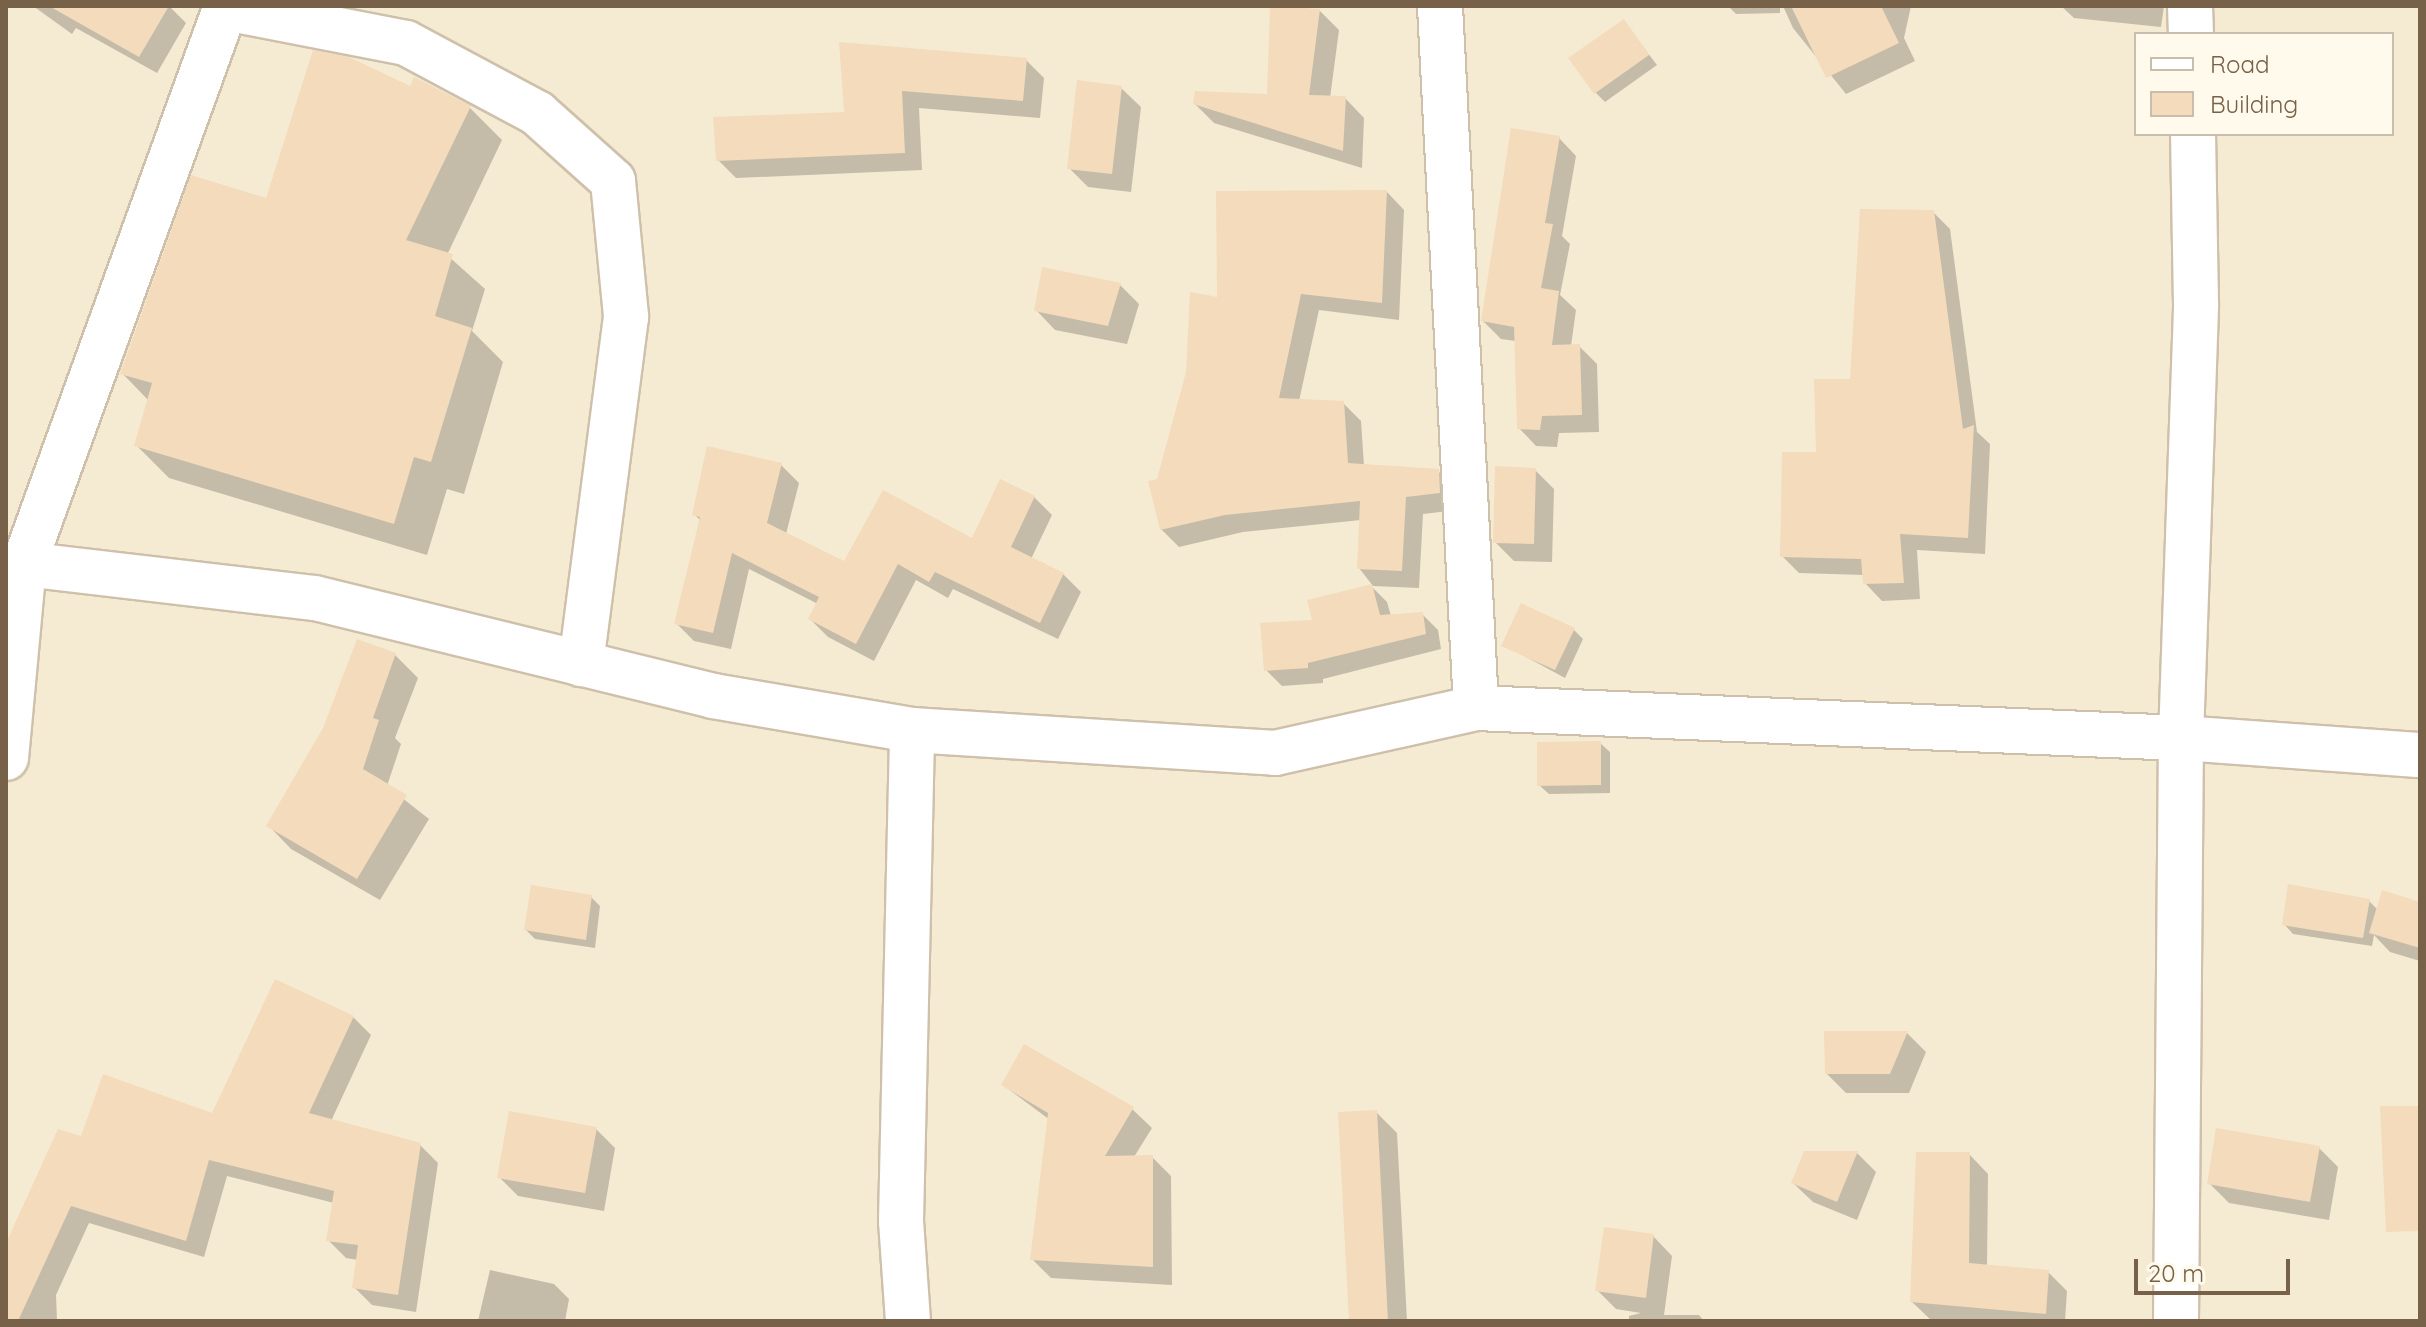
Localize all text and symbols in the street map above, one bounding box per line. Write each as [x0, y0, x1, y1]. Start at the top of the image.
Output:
legend [2134, 32, 2394, 136]
text: Road [2210, 49, 2270, 79]
text: Building [2210, 89, 2298, 119]
scale bar [2138, 1243, 2294, 1293]
text: 20 m [2148, 1258, 2204, 1288]

